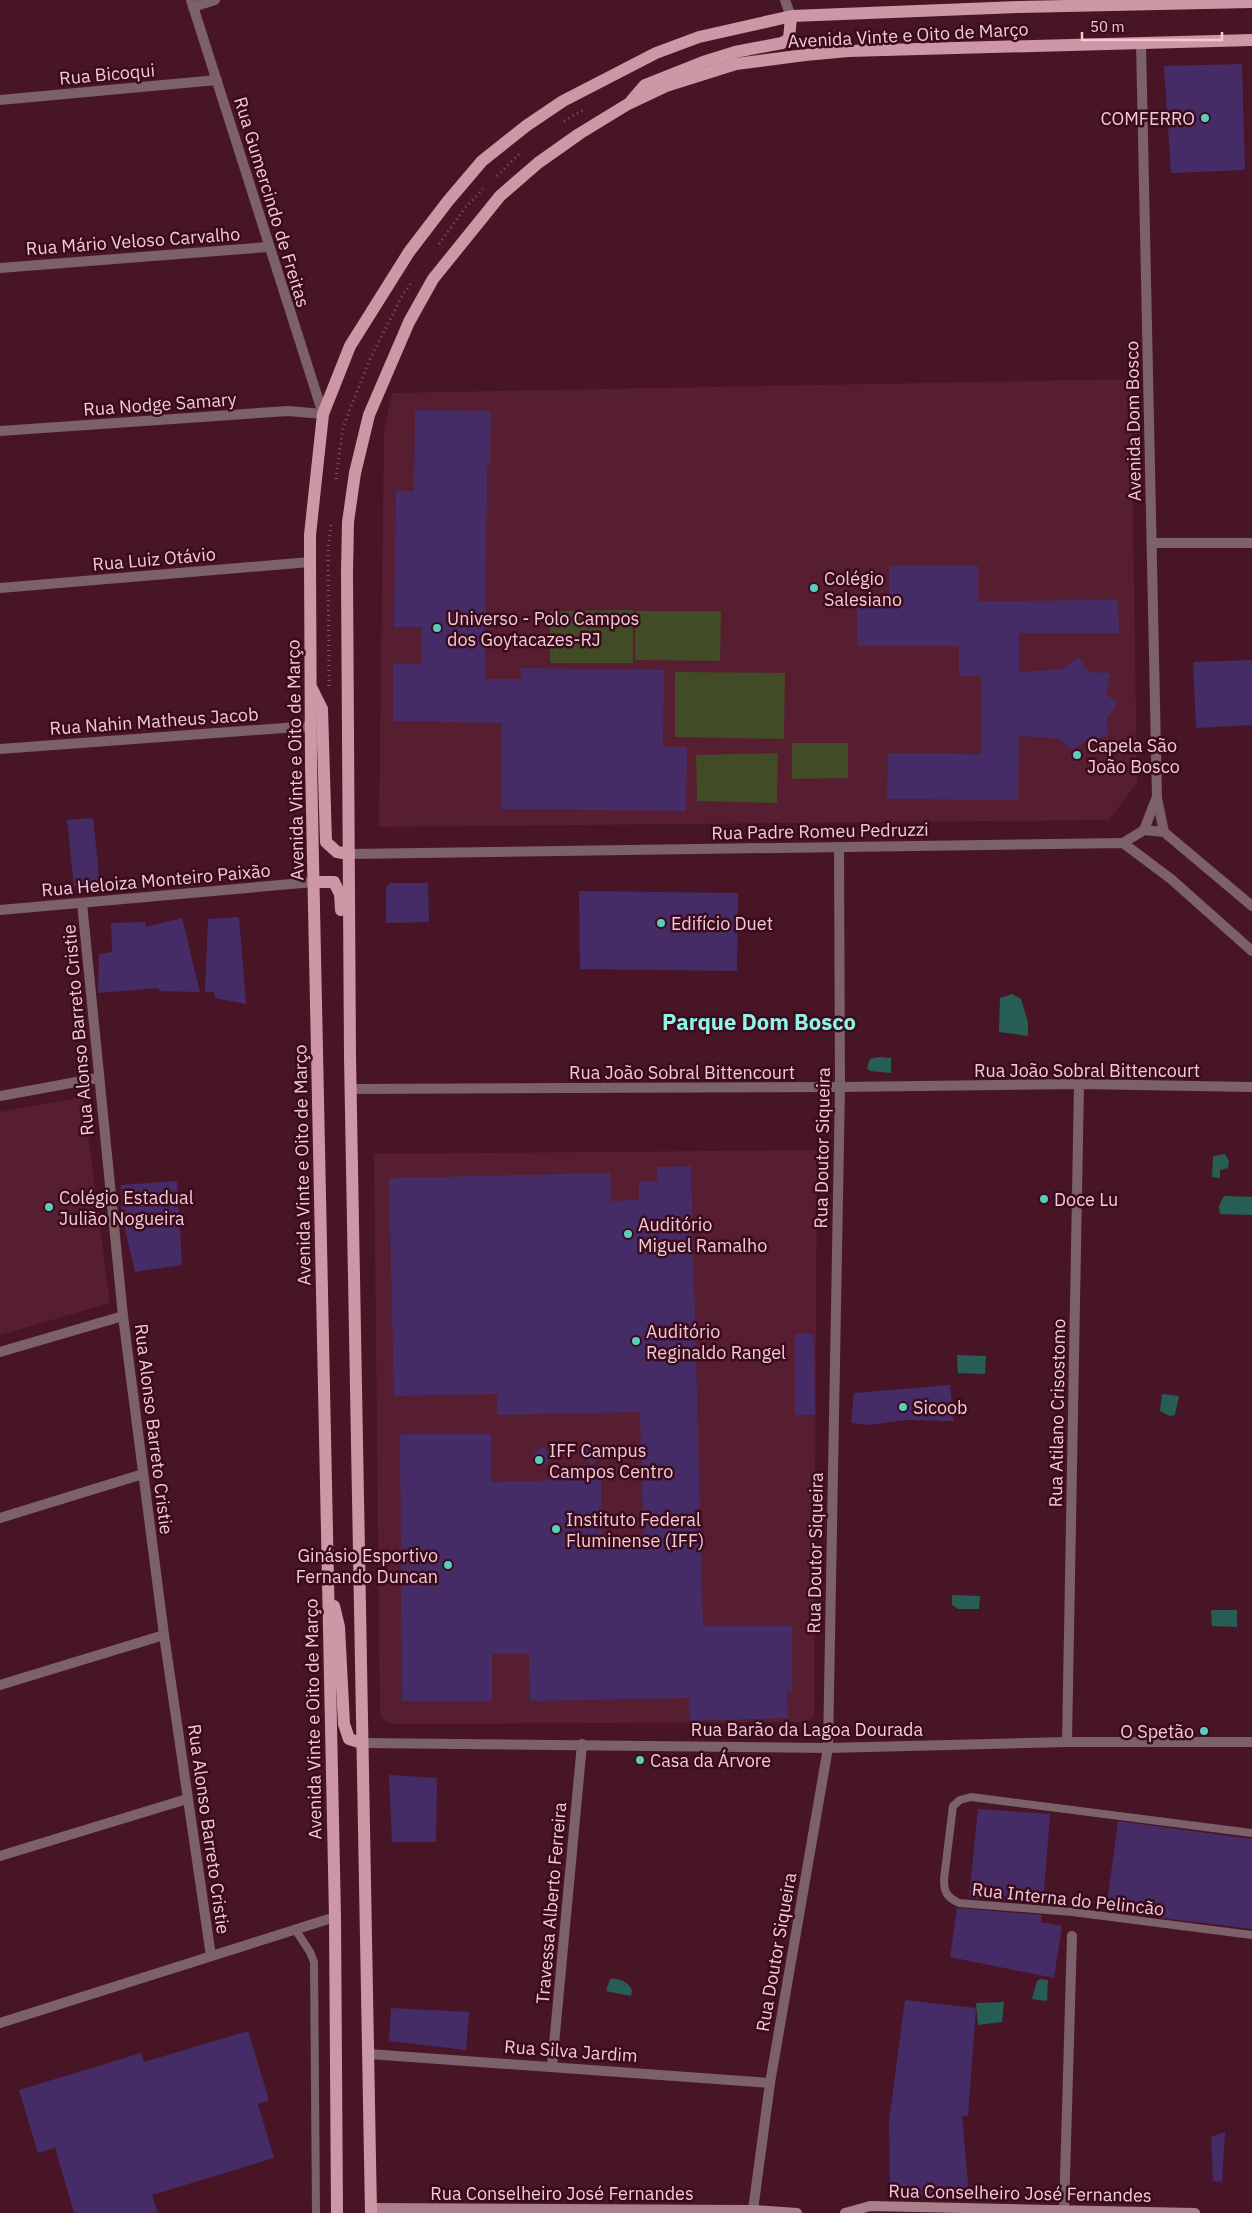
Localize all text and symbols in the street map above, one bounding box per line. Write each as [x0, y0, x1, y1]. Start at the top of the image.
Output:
scale bar [1082, 10, 1222, 42]
street label: Avenida Vinte e Oito de Março [787, 17, 1029, 53]
text: 50 m [1090, 17, 1125, 36]
street label: Rua Bicoqui [58, 58, 156, 90]
street label: Rua Gumercindo de Freitas [229, 94, 315, 310]
place label: COMFERRO [1101, 107, 1195, 130]
marker: COMFERRO [1199, 112, 1211, 124]
street label: Rua Mário Veloso Carvalho [25, 222, 241, 260]
street label: Avenida Dom Bosco [1120, 341, 1146, 501]
street label: Rua Nodge Samary [83, 387, 237, 421]
street label: Rua Luiz Otávio [91, 542, 217, 576]
place label: Colégio Salesiano [824, 567, 902, 611]
marker: Colégio Salesiano [808, 582, 820, 594]
place label: Universo - Polo Campos dos Goytacazes-RJ [447, 607, 639, 651]
marker: Universo - Polo Campos dos Goytacazes-RJ [431, 622, 443, 634]
street label: Avenida Vinte e Oito de Março [281, 639, 309, 881]
street label: Rua Nahin Matheus Jacob [49, 702, 259, 740]
place label: Capela São João Bosco [1087, 734, 1180, 778]
marker: Capela São João Bosco [1071, 749, 1083, 761]
street label: Rua Padre Romeu Pedruzzi [711, 818, 929, 844]
street label: Rua Heloiza Monteiro Paixão [40, 859, 272, 901]
place label: Edifício Duet [671, 912, 773, 935]
marker: Edifício Duet [655, 917, 667, 929]
street label: Rua Alonso Barreto Cristie [57, 923, 99, 1137]
district label: Parque Dom Bosco [662, 1007, 856, 1036]
street label: Avenida Vinte e Oito de Março [288, 1044, 316, 1286]
street label: Rua João Sobral Bittencourt [974, 1059, 1200, 1082]
street label: Rua João Sobral Bittencourt [569, 1061, 795, 1084]
street label: Rua Doutor Siqueira [809, 1067, 835, 1229]
place label: Colégio Estadual Julião Nogueira [59, 1186, 194, 1230]
place label: Doce Lu [1054, 1188, 1118, 1211]
marker: Doce Lu [1038, 1193, 1050, 1205]
marker: Colégio Estadual Julião Nogueira [43, 1201, 55, 1213]
place label: Auditório Miguel Ramalho [638, 1213, 767, 1257]
marker: Auditório Miguel Ramalho [622, 1228, 634, 1240]
street label: Rua Atilano Crisostomo [1044, 1318, 1070, 1508]
place label: Auditório Reginaldo Rangel [646, 1320, 786, 1364]
street label: Rua Alonso Barreto Cristie [130, 1322, 178, 1536]
marker: Auditório Reginaldo Rangel [630, 1335, 642, 1347]
place label: Sicoob [913, 1396, 968, 1419]
marker: Sicoob [897, 1401, 909, 1413]
place label: IFF Campus Campos Centro [549, 1439, 673, 1483]
marker: IFF Campus Campos Centro [533, 1454, 545, 1466]
street label: Rua Doutor Siqueira [802, 1472, 828, 1634]
place label: Instituto Federal Fluminense (IFF) [566, 1508, 704, 1552]
marker: Instituto Federal Fluminense (IFF) [550, 1523, 562, 1535]
place label: Ginásio Esportivo Fernando Duncan [296, 1544, 438, 1588]
marker: Ginásio Esportivo Fernando Duncan [442, 1559, 454, 1571]
street label: Avenida Vinte e Oito de Março [299, 1598, 327, 1840]
street label: Rua Barão da Lagoa Dourada [691, 1718, 924, 1741]
place label: O Spetão [1120, 1720, 1194, 1743]
street label: Rua Alonso Barreto Cristie [183, 1722, 235, 1936]
marker: O Spetão [1198, 1725, 1210, 1737]
place label: Casa da Árvore [650, 1749, 771, 1772]
marker: Casa da Árvore [634, 1754, 646, 1766]
street label: Travessa Alberto Ferreira [531, 1801, 571, 2005]
street label: Rua Doutor Siqueira [751, 1870, 801, 2033]
street label: Rua Interna do Pelincão [971, 1877, 1165, 1921]
street label: Rua Silva Jardim [503, 2035, 639, 2067]
street label: Rua Conselheiro José Fernandes [888, 2179, 1152, 2207]
street label: Rua Conselheiro José Fernandes [430, 2182, 694, 2205]

